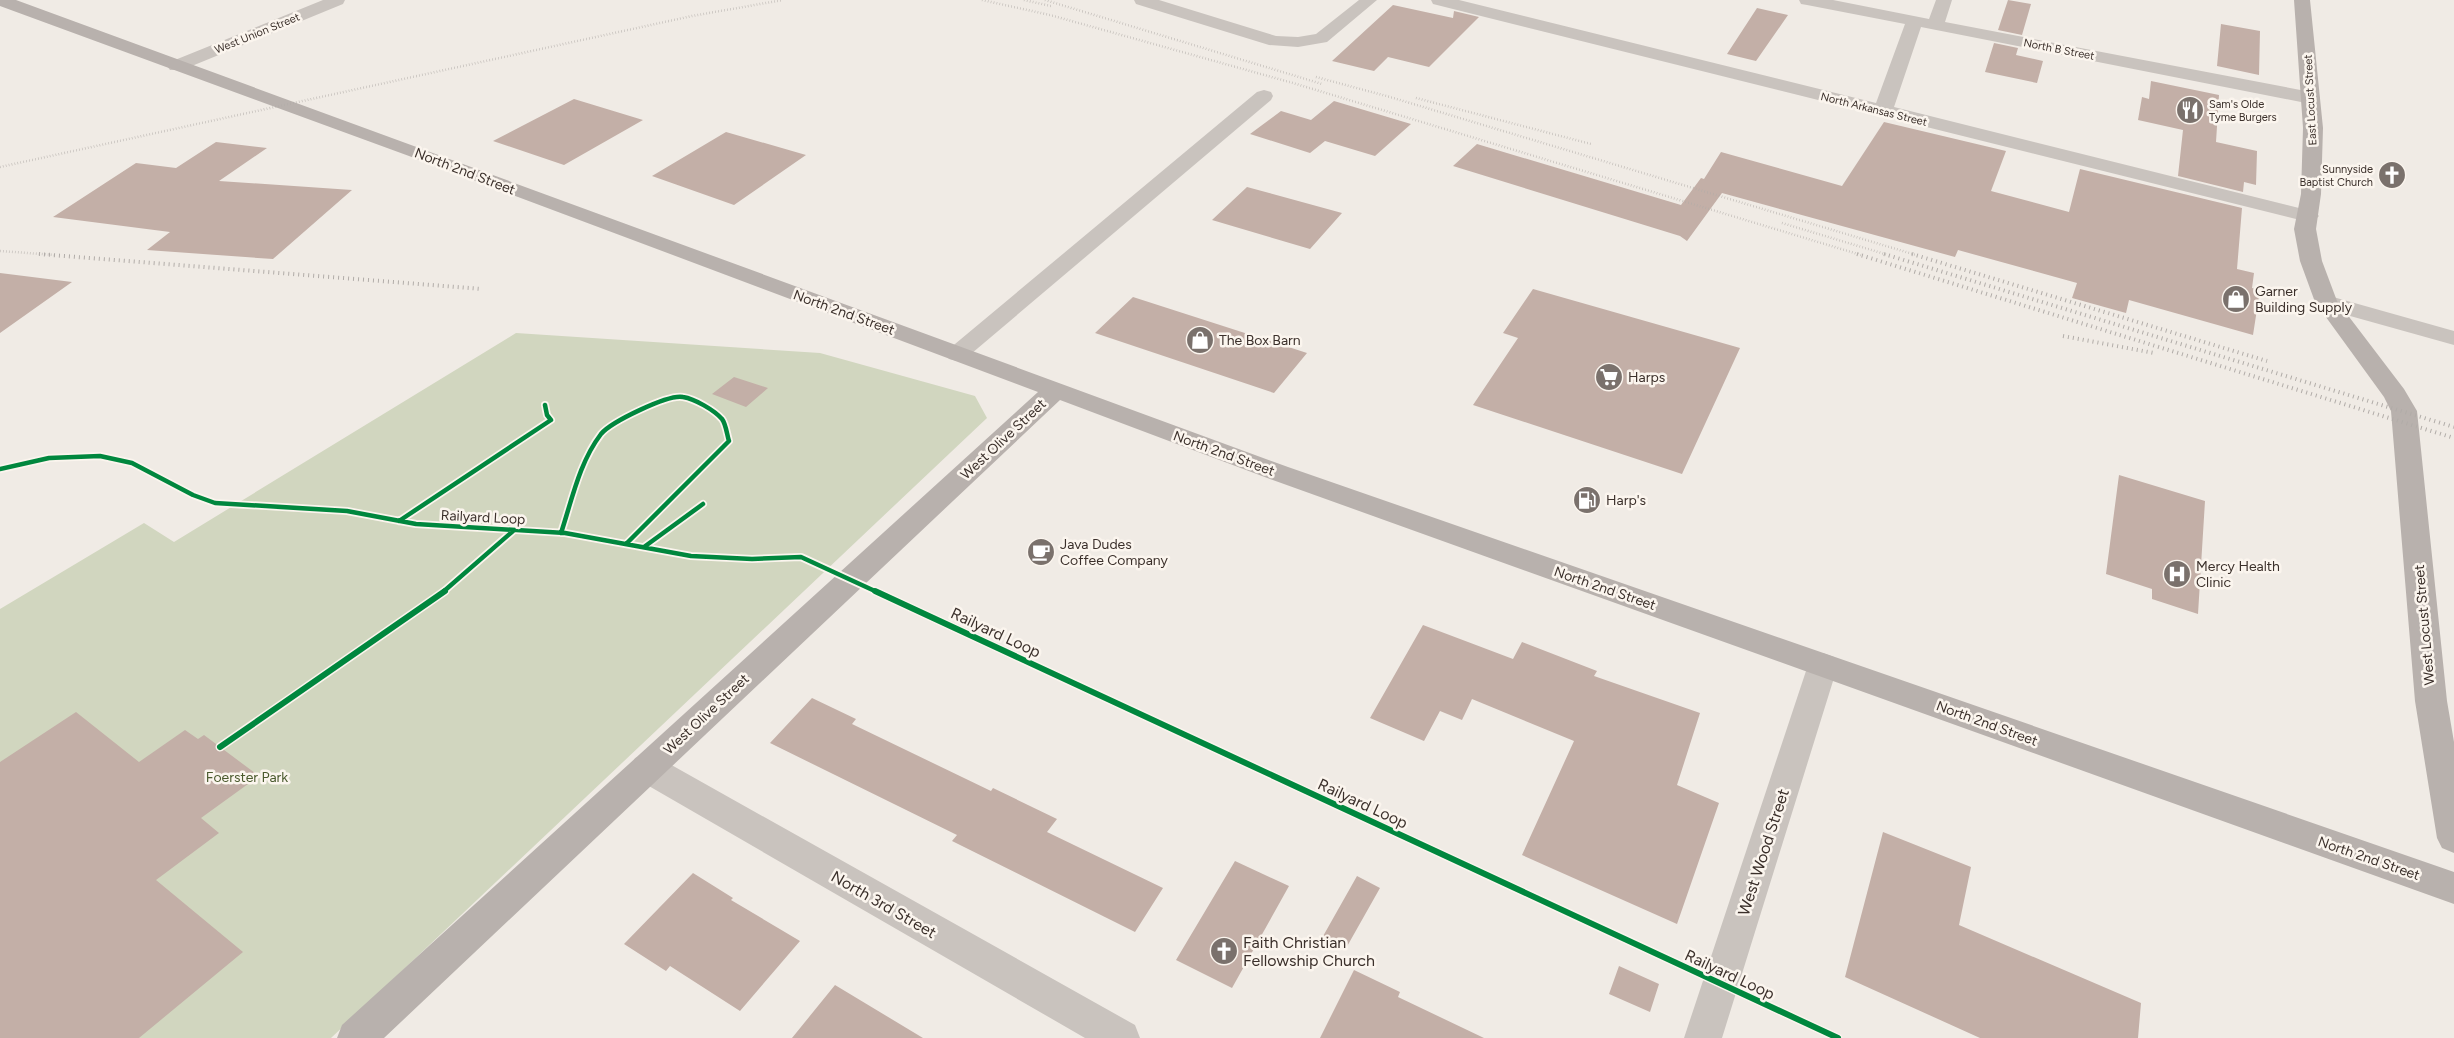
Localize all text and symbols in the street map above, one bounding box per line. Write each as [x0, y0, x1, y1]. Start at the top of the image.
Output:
street label: West Union Street [213, 10, 302, 56]
street label: North B Street [2022, 36, 2095, 63]
street label: East Locust Street [2302, 54, 2319, 146]
street label: North Arkansas Street [1819, 90, 1928, 129]
restaurant icon: Sam's Olde Tyme Burgers [2175, 95, 2205, 125]
place label: Sam's Olde Tyme Burgers [2209, 98, 2277, 124]
street label: North 2nd Street [412, 144, 518, 199]
church icon: Sunnyside Baptist Church [2377, 160, 2407, 190]
place label: Sunnyside Baptist Church [2299, 163, 2373, 189]
place label: Garner Building Supply [2255, 283, 2353, 316]
shop icon: Garner Building Supply [2221, 284, 2251, 314]
street label: North 2nd Street [791, 286, 897, 339]
shop icon: The Box Barn [1185, 325, 1215, 355]
place label: The Box Barn [1219, 332, 1301, 349]
supermarket icon: Harps [1594, 362, 1624, 392]
place label: Harps [1628, 369, 1665, 386]
street label: West Olive Street [957, 396, 1050, 483]
street label: North 2nd Street [1171, 427, 1277, 480]
fuel station icon: Harp's [1572, 485, 1602, 515]
place label: Harp's [1606, 492, 1646, 509]
street label: Railyard Loop [440, 507, 526, 528]
place label: Java Dudes Coffee Company [1060, 536, 1168, 569]
cafe icon: Java Dudes Coffee Company [1026, 537, 1056, 567]
place label: Mercy Health Clinic [2196, 558, 2280, 591]
hospital icon: Mercy Health Clinic [2162, 559, 2192, 589]
street label: North 2nd Street [1552, 563, 1658, 614]
street label: West Locust Street [2411, 564, 2438, 686]
street label: Railyard Loop [948, 603, 1044, 662]
street label: West Olive Street [660, 671, 753, 758]
street label: North 2nd Street [1934, 697, 2040, 750]
park label: Foerster Park [206, 769, 288, 786]
street label: Railyard Loop [1315, 774, 1411, 833]
street label: West Wood Street [1734, 786, 1793, 918]
street label: North 2nd Street [2316, 833, 2422, 884]
street label: North 3rd Street [828, 867, 940, 942]
place label: Faith Christian Fellowship Church [1243, 933, 1375, 970]
church icon: Faith Christian Fellowship Church [1209, 936, 1239, 966]
street label: Railyard Loop [1682, 945, 1778, 1004]

